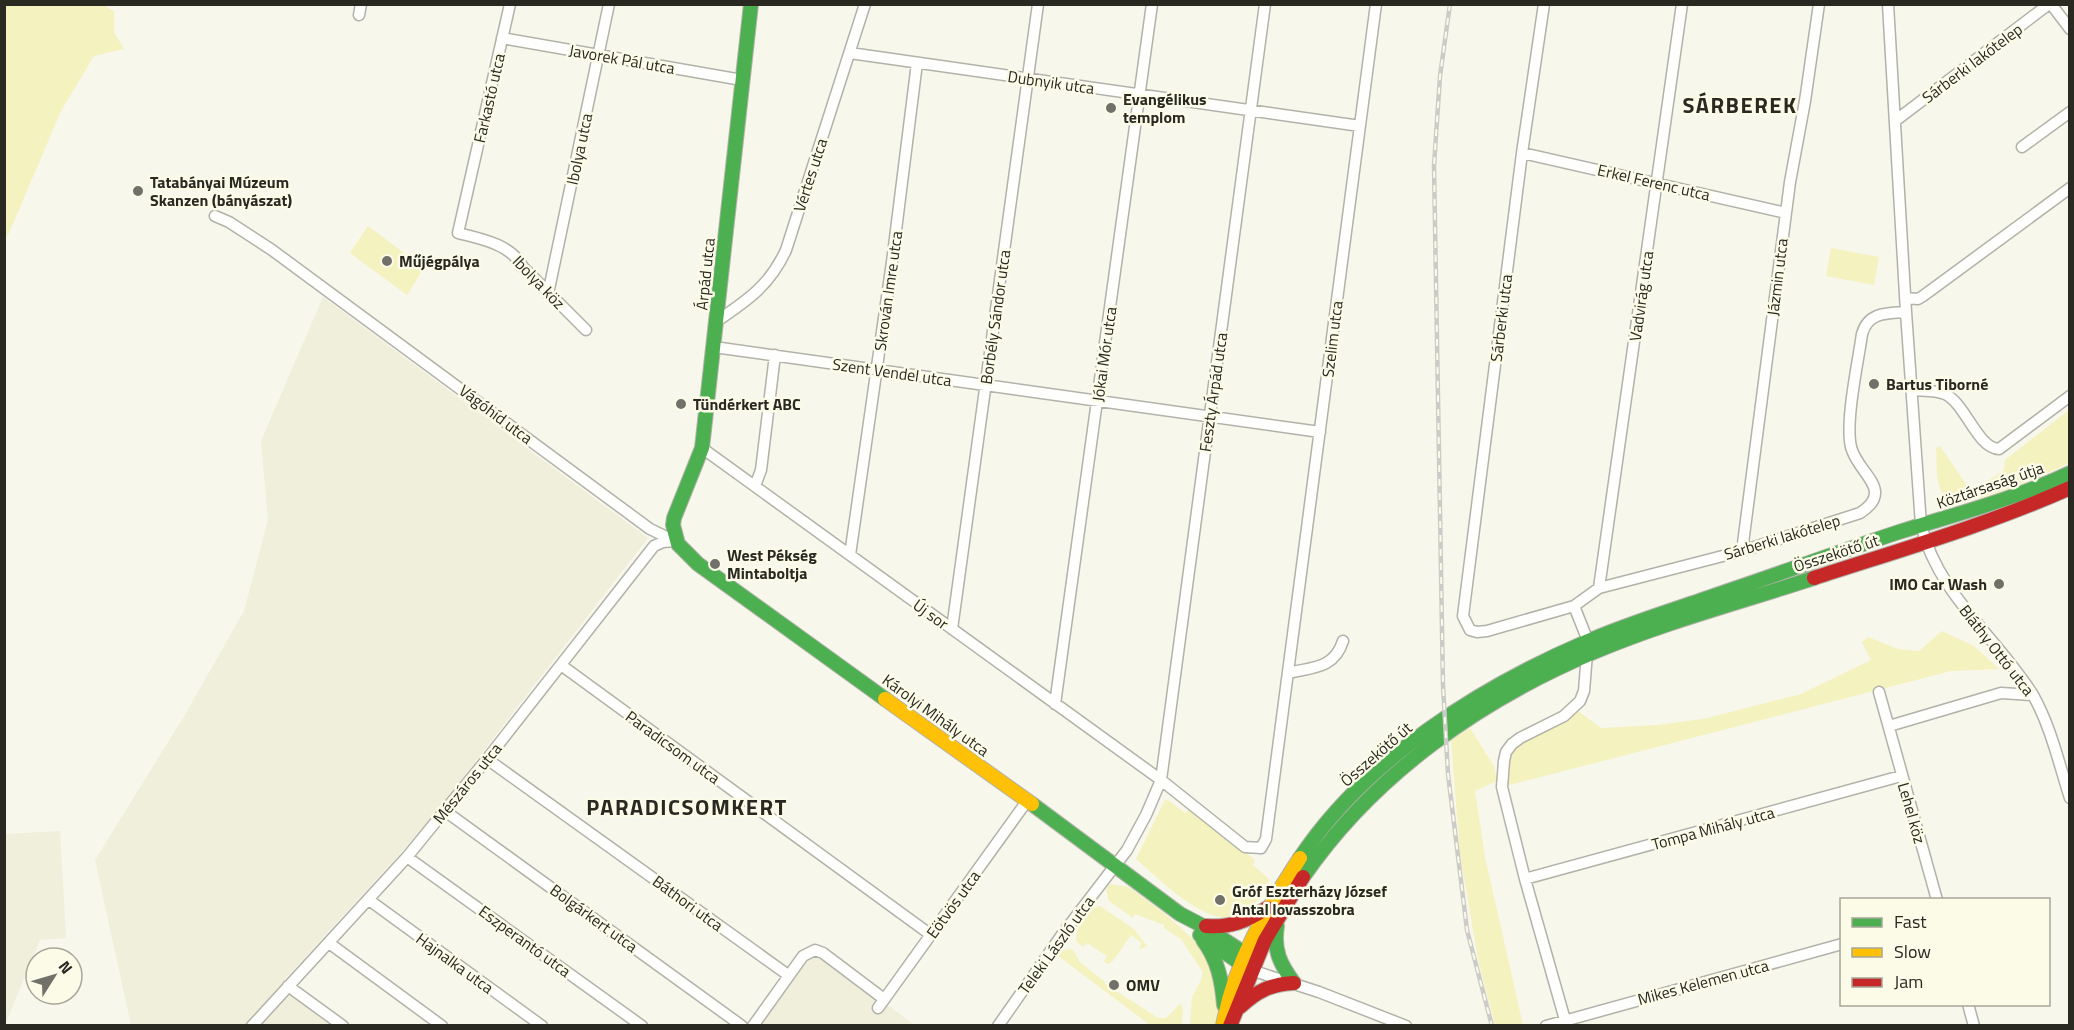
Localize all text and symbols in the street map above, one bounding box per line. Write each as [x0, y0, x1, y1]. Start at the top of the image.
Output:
street label: Sárberki lakótelep [1917, 17, 2027, 109]
street label: Javorek Pál utca [567, 38, 677, 80]
street label: Farkastó utca [467, 51, 511, 145]
street label: Dubnyik utca [1006, 64, 1096, 100]
place label: Evangélikus templom [1123, 87, 1207, 129]
district label: SÁRBEREK [1682, 88, 1798, 122]
marker: Evangélikus templom [1104, 101, 1118, 115]
street label: Ibolya utca [560, 111, 598, 187]
street label: Vértes utca [787, 135, 833, 215]
street label: Erkel Ferenc utca [1595, 157, 1713, 207]
place label: Tatabányai Múzeum Skanzen (bányászat) [150, 170, 292, 212]
marker: Tatabányai Múzeum Skanzen (bányászat) [131, 184, 145, 198]
street label: Skrován Imre utca [868, 229, 908, 353]
street label: Árpád utca [689, 237, 721, 311]
street label: Jázmin utca [1760, 237, 1794, 317]
street label: Borbély Sándor utca [974, 248, 1016, 386]
place label: Műjégpálya [399, 249, 480, 273]
street label: Vadvirág utca [1623, 249, 1659, 343]
street label: Ibolya köz [507, 250, 571, 314]
marker: Műjégpálya [380, 254, 394, 268]
street label: Sárberki utca [1484, 273, 1518, 363]
street label: Szelim utca [1315, 299, 1349, 379]
street label: Jókai Mór utca [1085, 305, 1123, 403]
street label: Feszty Árpád utca [1193, 331, 1233, 453]
street label: Szent Vendel utca [831, 352, 953, 392]
place label: Bartus Tiborné [1886, 372, 1988, 396]
marker: Bartus Tiborné [1867, 377, 1881, 391]
street label: Vágóhíd utca [454, 378, 538, 450]
place label: Tündérkert ABC [693, 392, 801, 416]
marker: Tündérkert ABC [674, 397, 688, 411]
street label: Köztársaság útja [1933, 455, 2047, 515]
street label: Sárberki lakótelep [1721, 508, 1843, 566]
street label: Összekötő út [1790, 528, 1882, 578]
place label: West Pékség Mintaboltja [727, 543, 817, 585]
marker: West Pékség Mintaboltja [708, 557, 722, 571]
place label: IMO Car Wash [1889, 572, 1987, 596]
marker: IMO Car Wash [1992, 577, 2006, 591]
street label: Új sor [908, 593, 954, 635]
street label: Bláthy Ottó utca [1954, 599, 2040, 701]
street label: Károlyi Mihály utca [878, 668, 994, 762]
street label: Paradicsom utca [621, 704, 725, 790]
street label: Összekötő út [1335, 716, 1417, 792]
street label: Mészáros utca [427, 737, 507, 829]
street label: Lehel köz [1892, 780, 1932, 846]
district label: PARADICSOMKERT [586, 790, 788, 824]
street label: Tompa Mihály utca [1649, 800, 1777, 856]
street label: Eötvös utca [920, 865, 986, 943]
street label: Báthori utca [648, 869, 728, 937]
street label: Bolgárkert utca [545, 878, 643, 958]
place label: Gróf Eszterházy József Antal lovasszobra [1232, 879, 1387, 921]
street label: Teleki László utca [1012, 891, 1100, 999]
marker: Gróf Eszterházy József Antal lovasszobra [1213, 893, 1227, 907]
legend [1840, 898, 2050, 1006]
street label: Eszperantó utca [474, 899, 576, 983]
text: Fast [1894, 908, 1927, 935]
street label: Hajnalka utca [411, 927, 499, 999]
text: Slow [1894, 938, 1931, 965]
north arrow [24, 946, 84, 1006]
street label: Mikes Kelemen utca [1635, 953, 1771, 1011]
text: N [53, 955, 79, 979]
text: Jam [1894, 968, 1923, 995]
place label: OMV [1126, 973, 1160, 997]
marker: OMV [1107, 978, 1121, 992]

